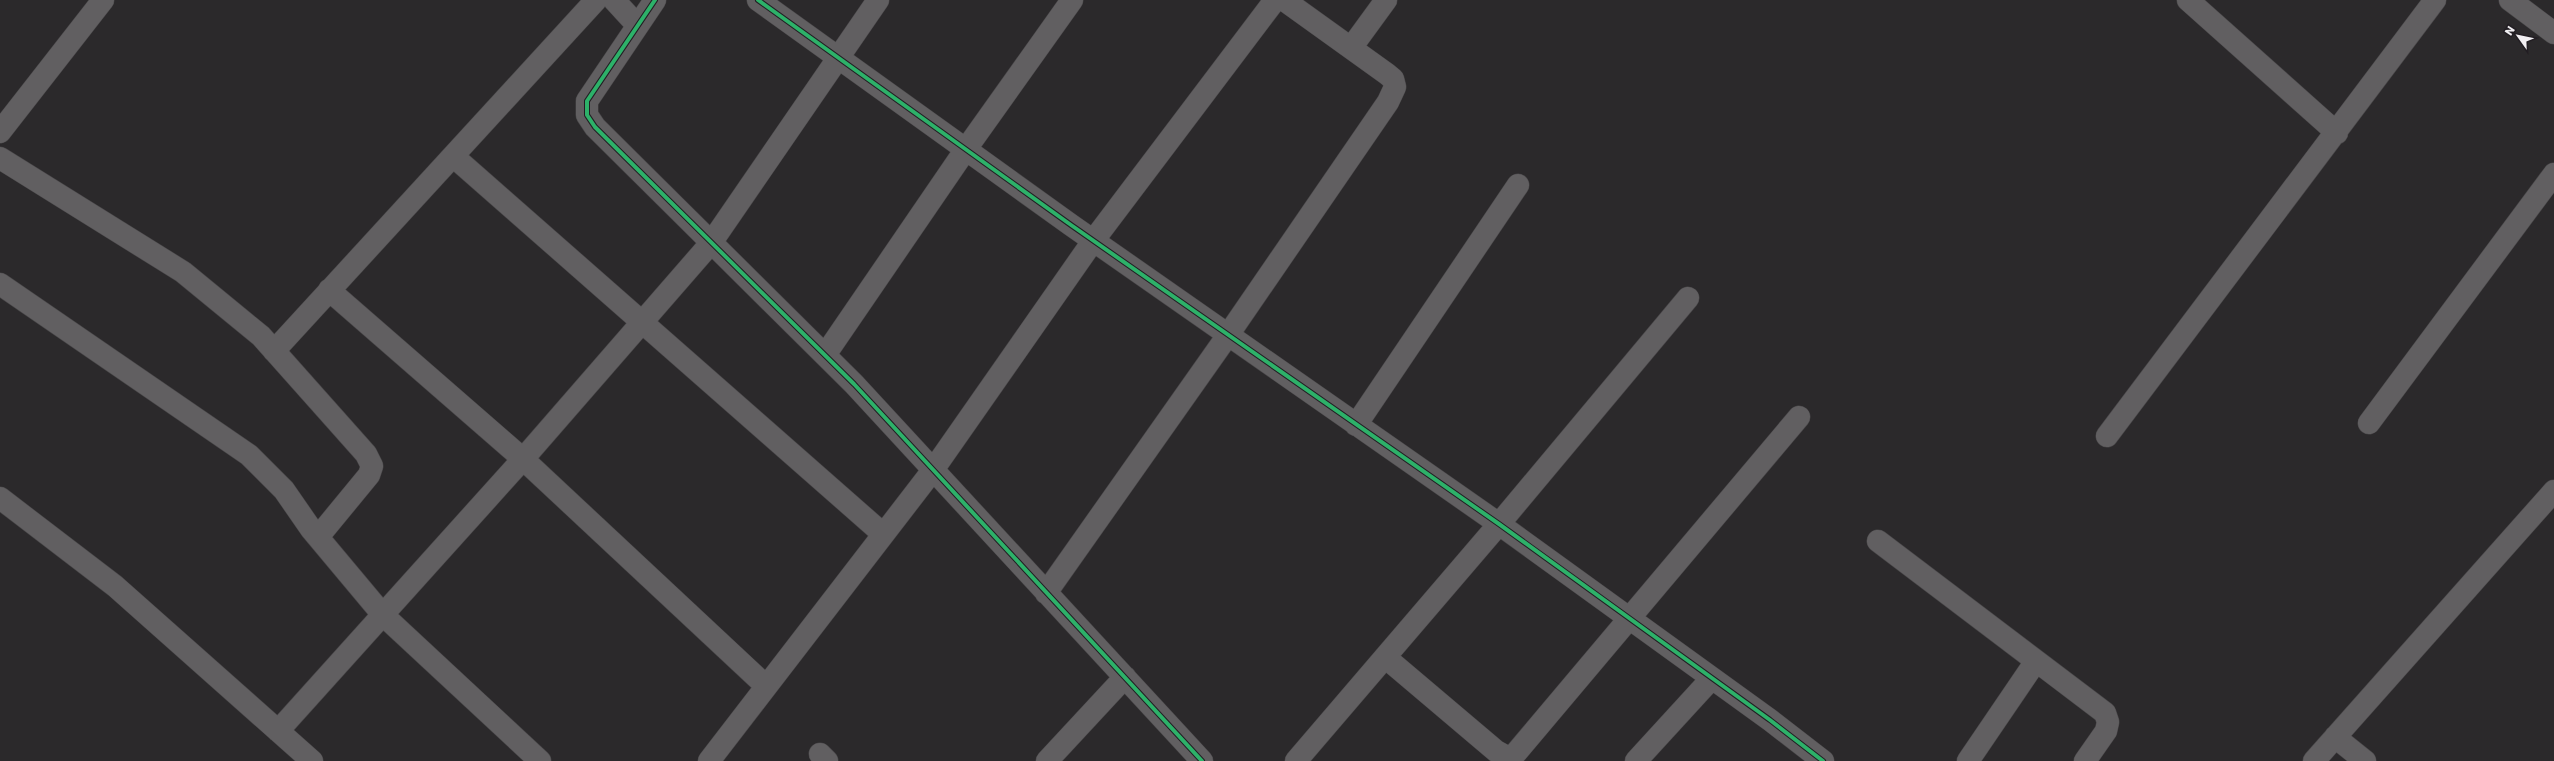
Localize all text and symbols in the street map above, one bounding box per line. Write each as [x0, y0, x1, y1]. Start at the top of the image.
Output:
north arrow [2498, 16, 2538, 56]
text: N [2501, 23, 2519, 38]

